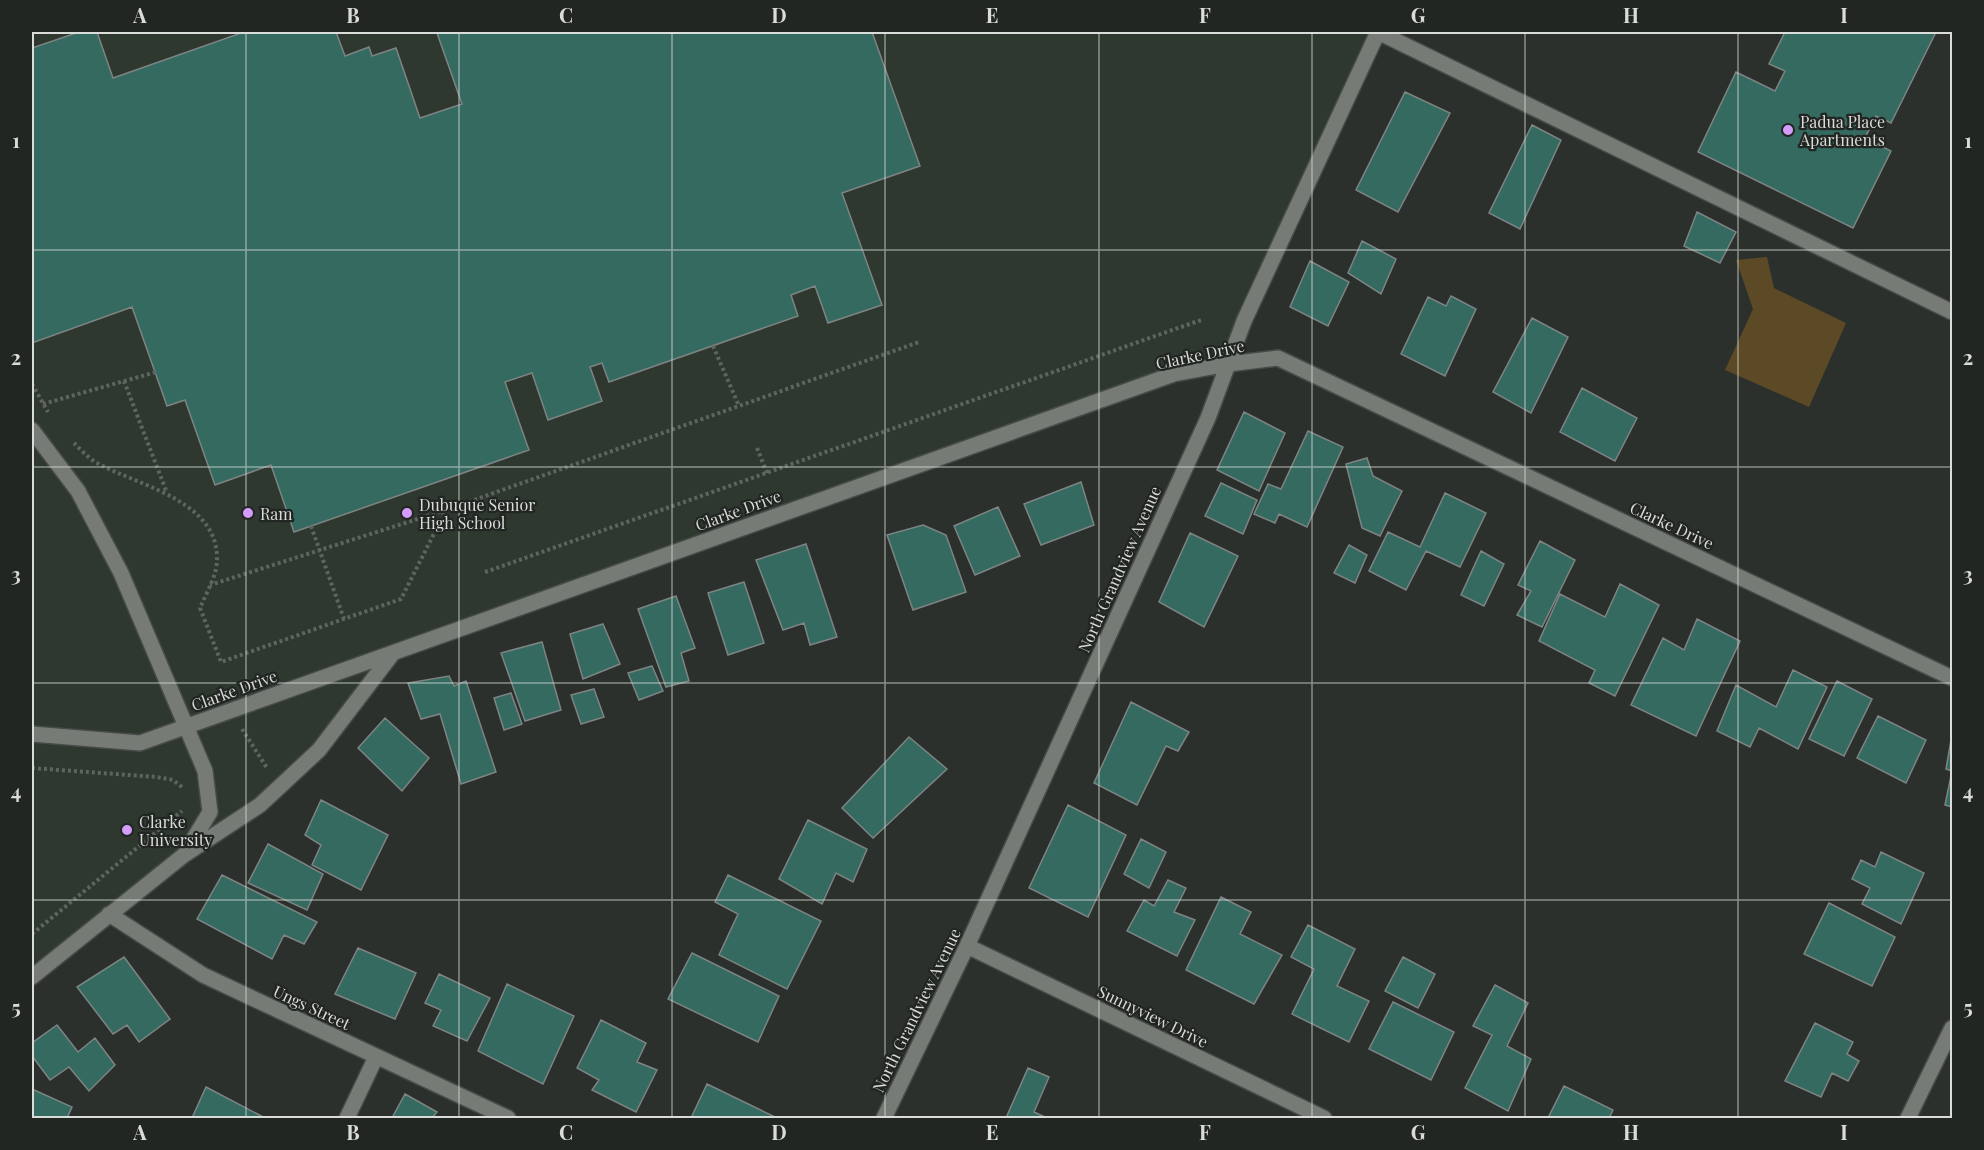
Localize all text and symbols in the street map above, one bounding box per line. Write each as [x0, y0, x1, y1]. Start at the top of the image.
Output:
text: A [132, 1, 147, 28]
text: B [346, 1, 360, 28]
text: C [559, 1, 573, 28]
text: D [771, 1, 787, 28]
text: E [986, 1, 998, 28]
text: F [1199, 1, 1211, 28]
text: G [1411, 1, 1426, 28]
text: H [1623, 1, 1639, 28]
text: I [1840, 1, 1848, 28]
place label: Padua Place Apartments [1799, 111, 1885, 150]
marker: Padua Place Apartments [1781, 123, 1795, 137]
text: 1 [12, 126, 20, 153]
text: 1 [1964, 126, 1972, 153]
street label: Clarke Drive [1154, 334, 1246, 374]
text: 2 [11, 343, 21, 370]
text: 2 [1963, 343, 1973, 370]
street label: North Grandview Avenue [1073, 483, 1165, 655]
street label: Clarke Drive [692, 485, 784, 535]
place label: Dubuque Senior High School [419, 494, 535, 533]
street label: Clarke Drive [1627, 496, 1717, 554]
place label: Ram [260, 503, 293, 524]
marker: Ram [241, 506, 255, 520]
marker: Dubuque Senior High School [400, 506, 414, 520]
text: 3 [11, 560, 21, 587]
text: 3 [1963, 560, 1973, 587]
street label: Clarke Drive [188, 665, 280, 715]
text: 4 [11, 777, 21, 804]
text: 4 [1963, 777, 1973, 804]
place label: Clarke University [139, 811, 212, 850]
marker: Clarke University [120, 823, 134, 837]
street label: North Grandview Avenue [867, 925, 965, 1095]
street label: Ungs Street [270, 980, 354, 1034]
street label: Sunnyview Drive [1094, 980, 1212, 1052]
text: 5 [11, 993, 21, 1020]
text: 5 [1963, 993, 1973, 1020]
text: A [132, 1118, 147, 1145]
text: B [346, 1118, 360, 1145]
text: C [559, 1118, 573, 1145]
text: D [771, 1118, 787, 1145]
text: E [986, 1118, 998, 1145]
text: F [1199, 1118, 1211, 1145]
text: G [1411, 1118, 1426, 1145]
text: H [1623, 1118, 1639, 1145]
text: I [1840, 1118, 1848, 1145]

